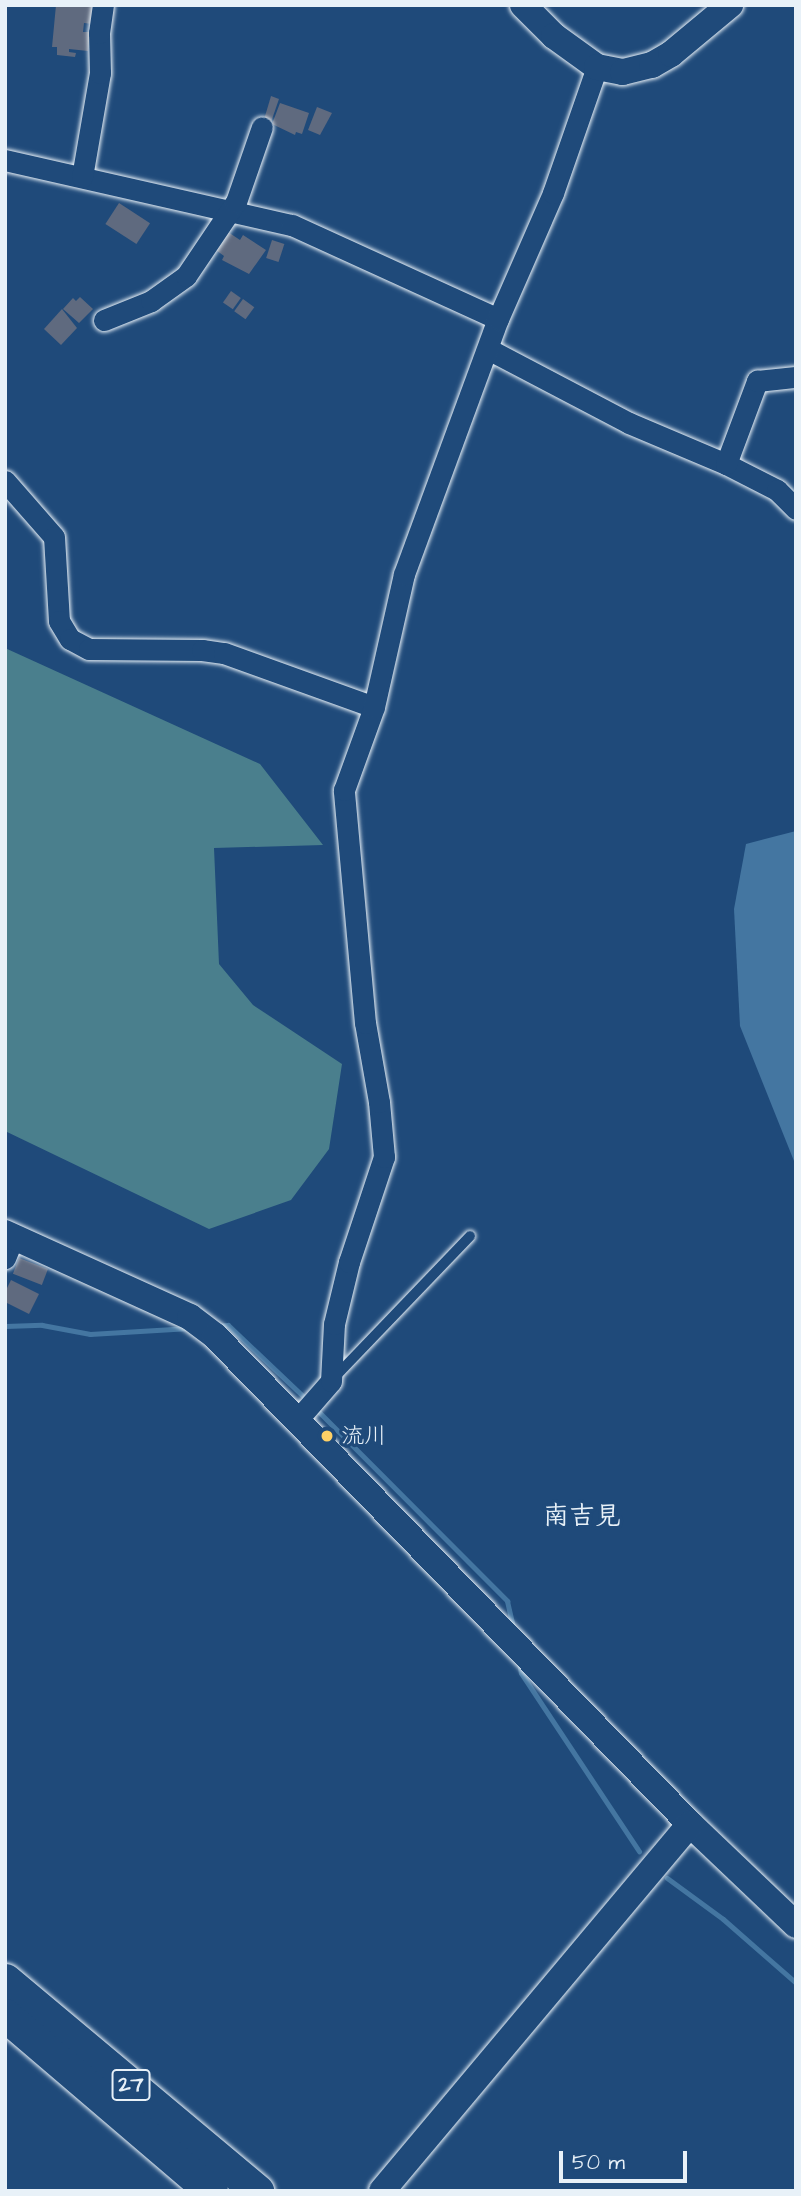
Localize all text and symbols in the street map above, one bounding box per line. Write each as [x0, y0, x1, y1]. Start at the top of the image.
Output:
place label: 流川 [341, 1422, 387, 1450]
marker: 流川 [319, 1428, 335, 1444]
district label: 南吉見 [543, 1501, 621, 1533]
road number: 27 [110, 2068, 152, 2102]
scale bar [563, 2136, 691, 2180]
text: 50 m [572, 2148, 625, 2177]

